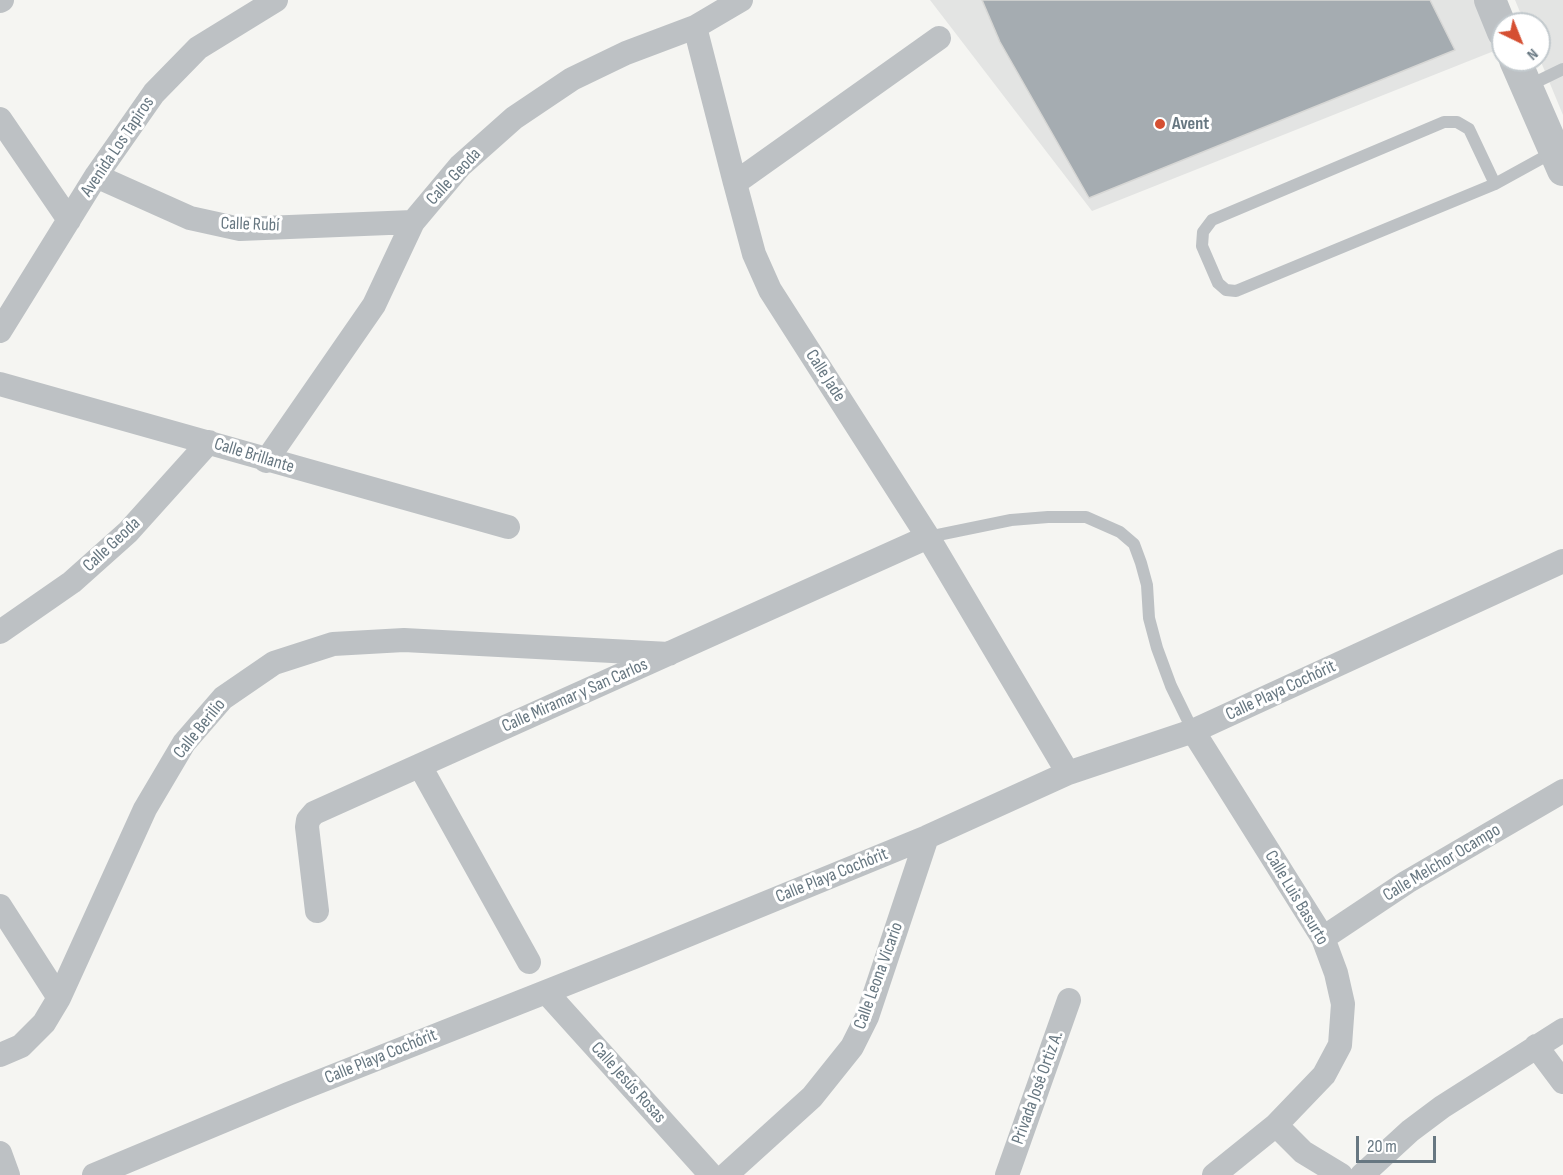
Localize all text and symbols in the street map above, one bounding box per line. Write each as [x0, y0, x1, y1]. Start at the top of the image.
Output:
north arrow [1491, 12, 1551, 72]
text: N [1523, 44, 1542, 64]
street label: Avenida Los Tapiros [77, 93, 159, 201]
place label: Avent [1172, 113, 1209, 135]
marker: Avent [1153, 117, 1167, 131]
street label: Calle Geoda [422, 144, 486, 210]
street label: Calle Rubí [220, 213, 280, 237]
street label: Calle Jade [800, 346, 850, 406]
street label: Calle Brillante [211, 434, 297, 478]
street label: Calle Geoda [79, 513, 145, 577]
street label: Calle Miramar y San Carlos [499, 654, 651, 738]
street label: Calle Playa Cochórit [1223, 656, 1339, 726]
street label: Calle Berilio [169, 695, 231, 763]
street label: Calle Melchor Ocampo [1379, 819, 1505, 907]
street label: Calle Playa Cochórit [773, 844, 891, 908]
street label: Calle Luis Basurto [1259, 847, 1333, 949]
street label: Calle Leona Vicario [850, 920, 908, 1032]
street label: Calle Playa Cochórit [322, 1025, 440, 1089]
street label: Privada José Ortiz A. [1008, 1029, 1068, 1147]
street label: Calle Jesús Rosas [586, 1038, 670, 1128]
scale bar [1359, 1124, 1438, 1162]
text: 20 m [1367, 1136, 1397, 1157]

